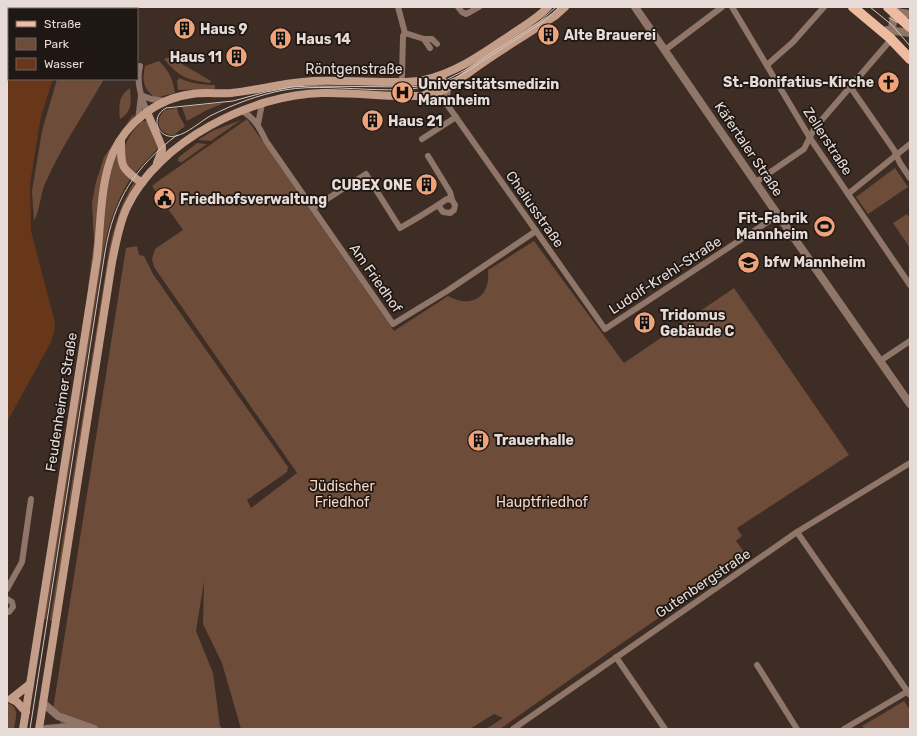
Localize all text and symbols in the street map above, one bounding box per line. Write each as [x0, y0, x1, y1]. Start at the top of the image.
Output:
legend [8, 8, 138, 80]
building icon: Haus 9 [172, 16, 198, 42]
text: Straße [44, 17, 81, 31]
place label: Haus 9 [200, 21, 247, 38]
building icon: Alte Brauerei [536, 22, 562, 48]
building icon: Haus 14 [268, 26, 294, 52]
place label: Alte Brauerei [564, 27, 656, 44]
place label: Haus 14 [296, 31, 351, 48]
text: Park [44, 37, 70, 51]
building icon: Haus 11 [224, 44, 250, 70]
place label: Haus 11 [170, 49, 222, 66]
text: Wasser [44, 57, 84, 71]
street label: Röntgenstraße [305, 61, 403, 78]
church icon: St.-Bonifatius-Kirche [876, 69, 902, 95]
place label: St.-Bonifatius-Kirche [723, 74, 874, 91]
place label: Universitätsmedizin Mannheim [418, 76, 559, 109]
hospital icon: Universitätsmedizin Mannheim [389, 79, 415, 105]
street label: Käfertaler Straße [711, 99, 787, 200]
street label: Zellerstraße [799, 104, 856, 179]
building icon: Haus 21 [360, 108, 386, 134]
place label: Haus 21 [388, 113, 442, 130]
street label: Cheliusstraße [502, 168, 567, 251]
building icon: CUBEX ONE [414, 172, 440, 198]
place label: CUBEX ONE [332, 177, 412, 194]
public building icon: Friedhofsverwaltung [151, 186, 177, 212]
place label: Friedhofsverwaltung [180, 191, 327, 208]
place label: Fit-Fabrik Mannheim [736, 210, 809, 243]
sports icon: Fit-Fabrik Mannheim [811, 213, 837, 239]
street label: Ludolf-Krehl-Straße [606, 233, 725, 318]
street label: Am Friedhof [346, 241, 406, 316]
school or university icon: bfw Mannheim [736, 249, 762, 275]
place label: bfw Mannheim [764, 254, 866, 271]
place label: Tridomus Gebäude C [660, 307, 735, 340]
building icon: Tridomus Gebäude C [632, 310, 658, 336]
street label: Feudenheimer Straße [42, 331, 81, 473]
building icon: Trauerhalle [465, 427, 491, 453]
place label: Trauerhalle [494, 432, 574, 449]
park label: Jüdischer Friedhof [309, 478, 375, 511]
park label: Hauptfriedhof [496, 494, 589, 511]
street label: Gutenbergstraße [652, 545, 754, 622]

